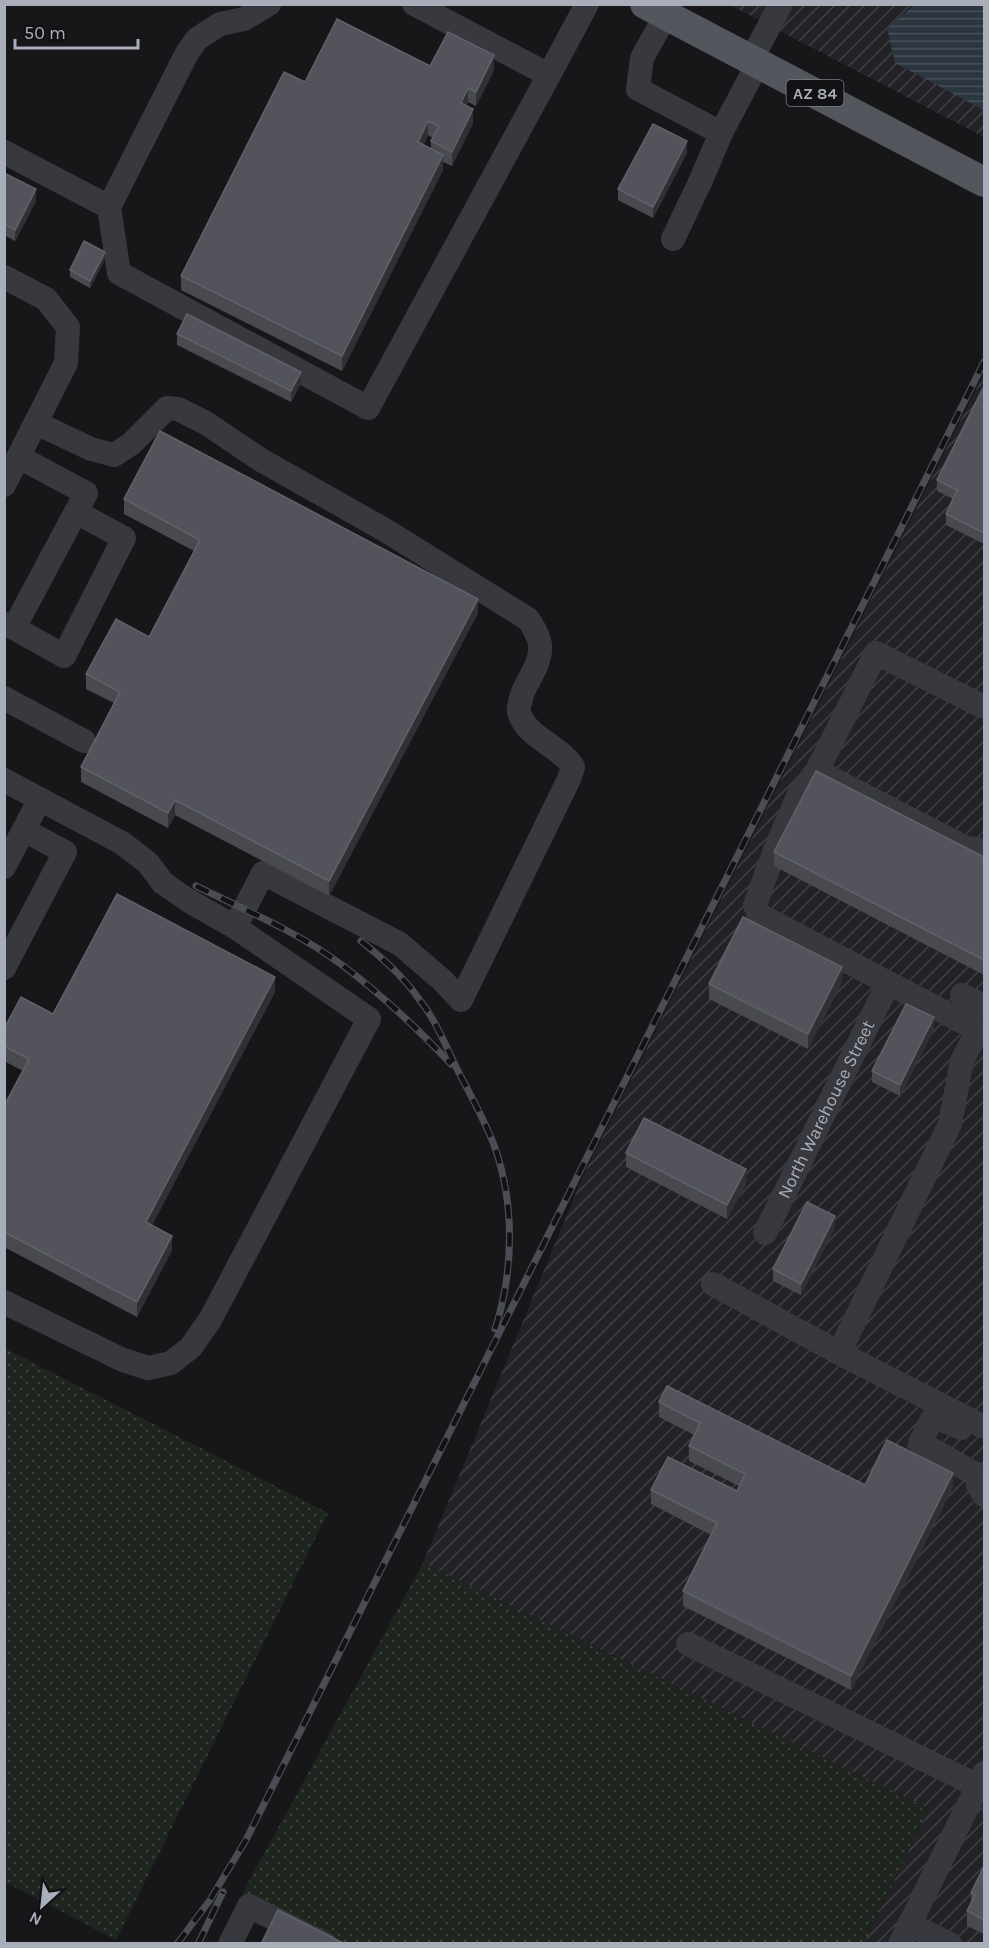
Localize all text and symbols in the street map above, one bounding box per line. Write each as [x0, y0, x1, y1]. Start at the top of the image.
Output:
scale bar [15, 12, 138, 50]
text: 50 m [24, 22, 66, 44]
road number: AZ 84 [786, 80, 844, 106]
street label: North Warehouse Street [773, 1016, 879, 1202]
north arrow [12, 1876, 72, 1936]
text: N [26, 1908, 45, 1930]

